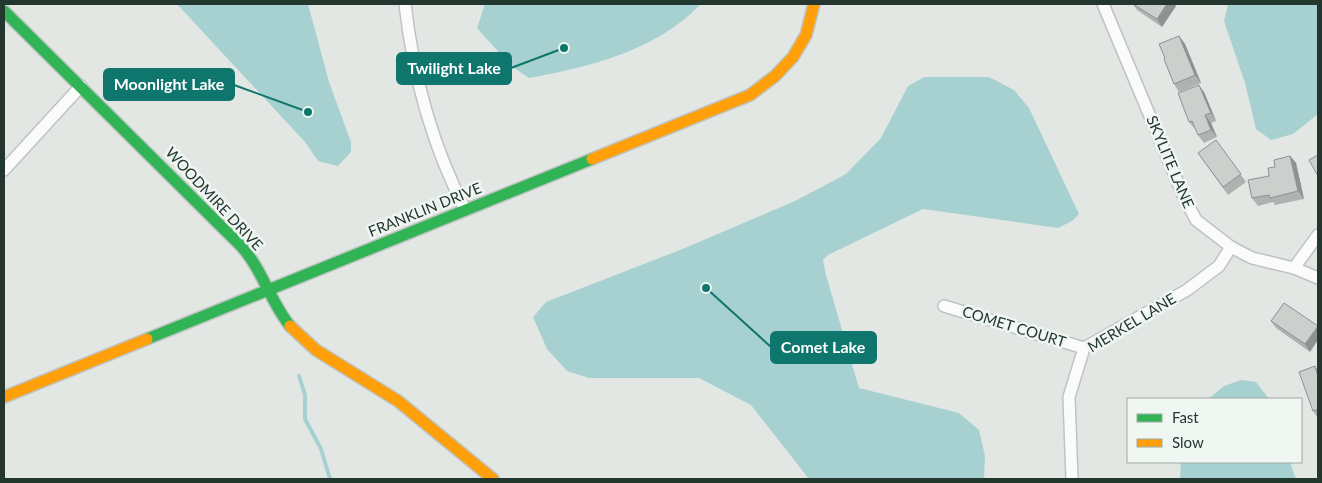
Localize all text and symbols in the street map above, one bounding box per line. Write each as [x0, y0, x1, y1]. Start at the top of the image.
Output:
callout: Twilight Lake [397, 53, 511, 84]
text: Twilight Lake [407, 58, 501, 77]
callout: Moonlight Lake [104, 69, 234, 100]
text: Moonlight Lake [114, 74, 225, 93]
street label: SKYLITE LANE [1143, 113, 1198, 211]
street label: WOODMIRE DRIVE [162, 143, 267, 254]
street label: FRANKLIN DRIVE [365, 178, 484, 240]
street label: MERKEL LANE [1084, 289, 1179, 356]
street label: COMET COURT [960, 302, 1068, 350]
callout: Comet Lake [771, 332, 876, 363]
text: Comet Lake [781, 337, 866, 356]
legend [1127, 398, 1302, 463]
text: Fast [1172, 408, 1199, 426]
text: Slow [1172, 433, 1204, 451]

